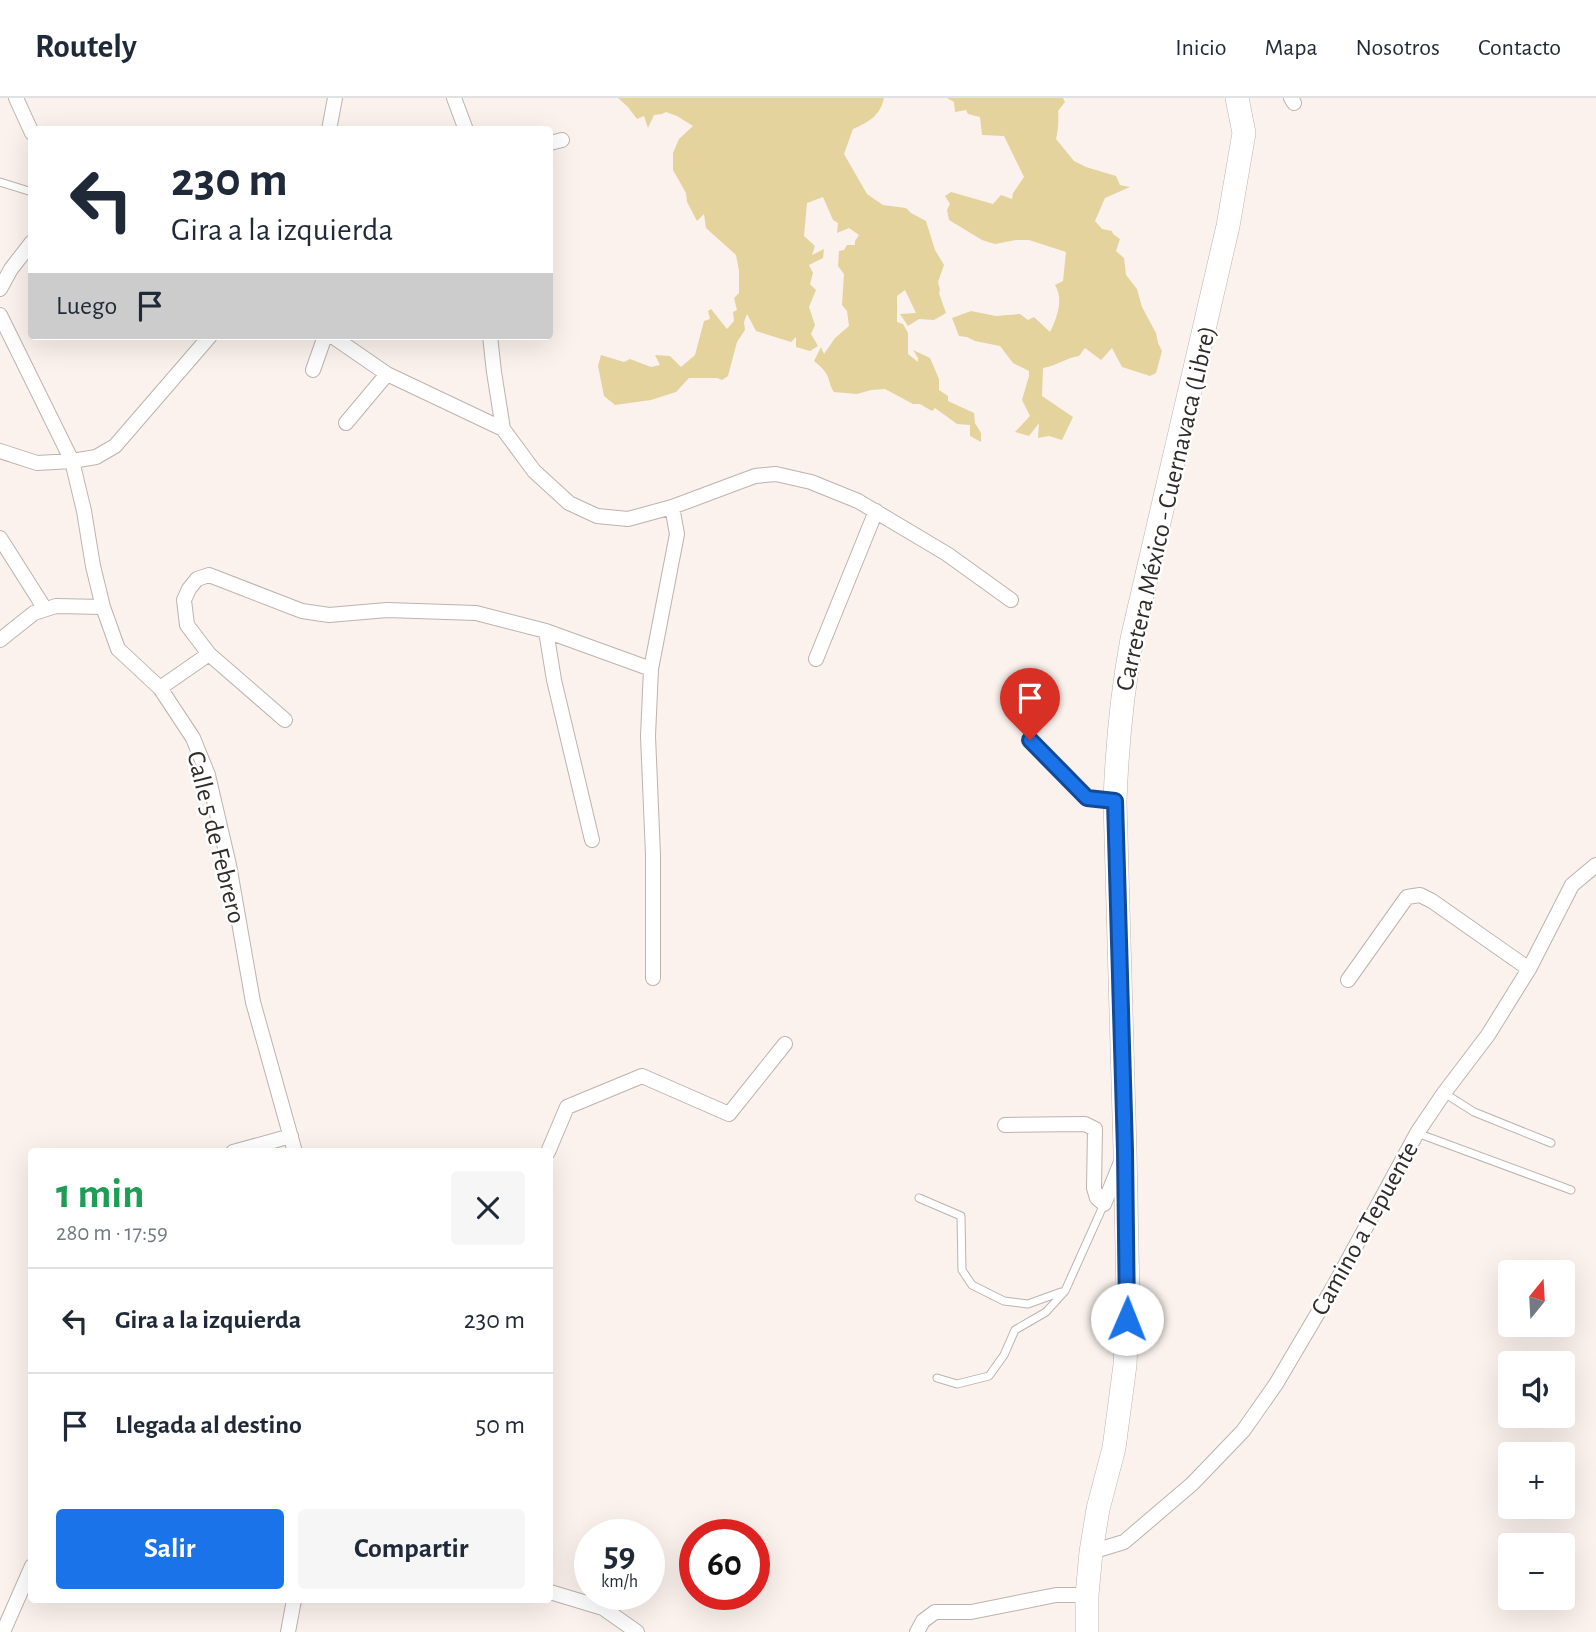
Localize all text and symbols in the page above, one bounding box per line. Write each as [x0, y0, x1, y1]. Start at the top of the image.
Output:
text: Routely [35, 31, 137, 64]
text: Inicio [1175, 36, 1226, 60]
text: Mapa [1264, 36, 1318, 60]
text: Nosotros [1356, 36, 1440, 60]
text: Contacto [1478, 36, 1561, 60]
icon: left [56, 154, 147, 245]
text: 230 m [171, 156, 288, 205]
text: Gira a la izquierda [171, 214, 393, 246]
icon: arrive [131, 287, 169, 325]
text: Luego [56, 293, 117, 319]
street label: Carretera México - Cuernavaca (Libre) [1111, 323, 1221, 693]
pin [1000, 668, 1060, 740]
icon: arrive [1011, 679, 1049, 717]
street label: Calle 5 de Febrero [182, 748, 250, 926]
street label: Camino a Tepuente [1306, 1137, 1423, 1320]
button: close [451, 1171, 525, 1245]
text: 1 min [56, 1173, 145, 1215]
text: 280 m · 17:59 [56, 1222, 168, 1245]
north arrow [1498, 1260, 1575, 1337]
map controls [1498, 1260, 1575, 1610]
position arrow [1090, 1282, 1164, 1356]
icon: left [56, 1302, 94, 1340]
text: Gira a la izquierda [115, 1307, 301, 1333]
text: 230 m [464, 1307, 525, 1333]
button: sound [1498, 1351, 1575, 1428]
icon: arrive [56, 1407, 94, 1445]
text: Llegada al destino [115, 1412, 302, 1438]
text: 50 m [475, 1412, 525, 1438]
button: + [1498, 1442, 1575, 1519]
button: Salir [56, 1509, 284, 1589]
button: Compartir [298, 1509, 525, 1589]
speed limit sign: 60 [679, 1519, 770, 1610]
button: − [1498, 1533, 1575, 1610]
text: 59 [603, 1538, 636, 1573]
text: km/h [601, 1573, 638, 1591]

